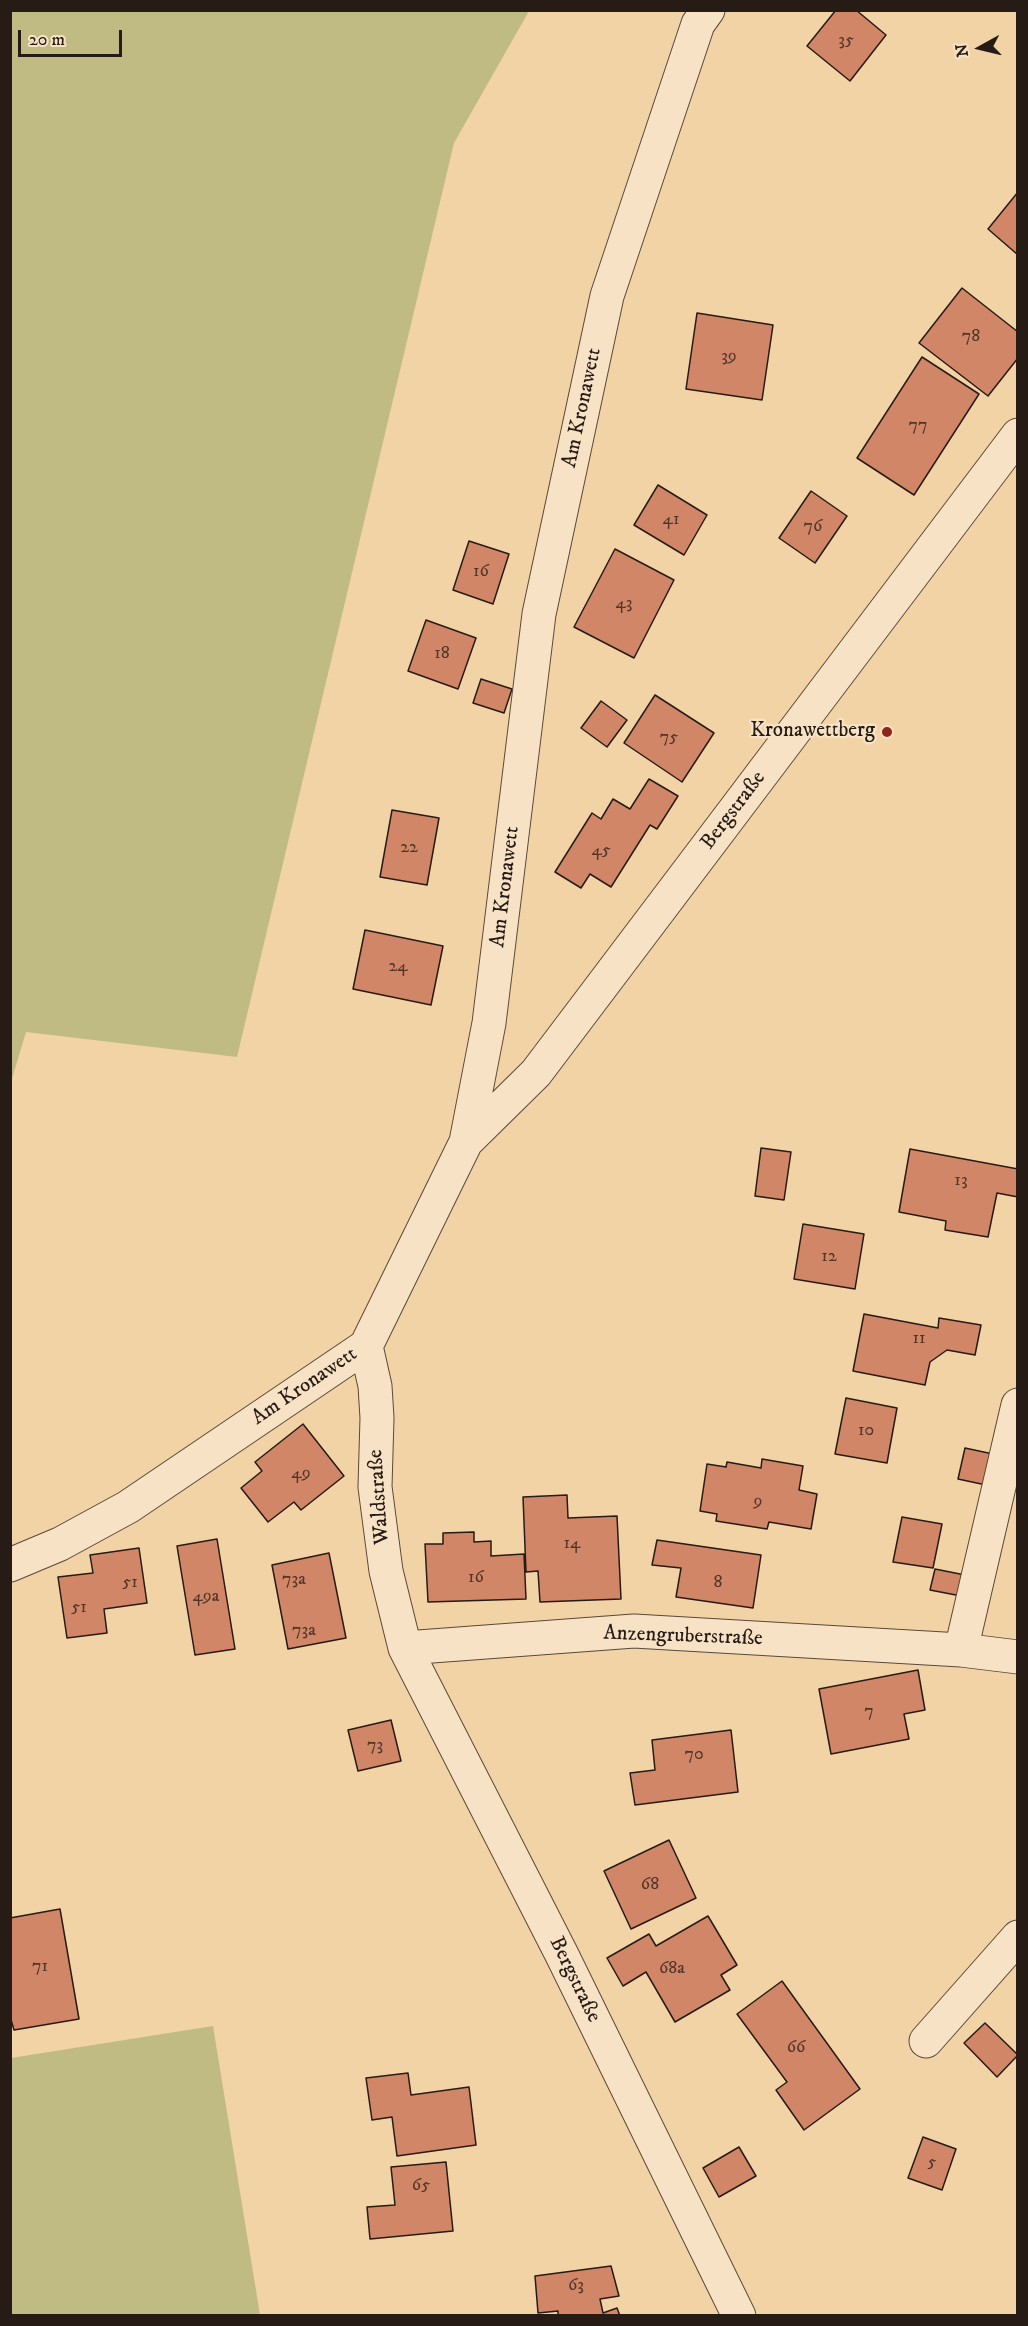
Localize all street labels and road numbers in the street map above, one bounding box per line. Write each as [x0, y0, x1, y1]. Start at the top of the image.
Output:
street label: Am Kronawett [558, 346, 608, 470]
street label: Bergstraße [696, 767, 772, 855]
street label: Am Kronawett [486, 825, 526, 949]
street label: Am Kronawett [247, 1342, 363, 1432]
street label: Waldstraße [364, 1448, 396, 1546]
street label: Anzengruberstraße [603, 1622, 763, 1652]
street label: Bergstraße [543, 1933, 605, 2027]

